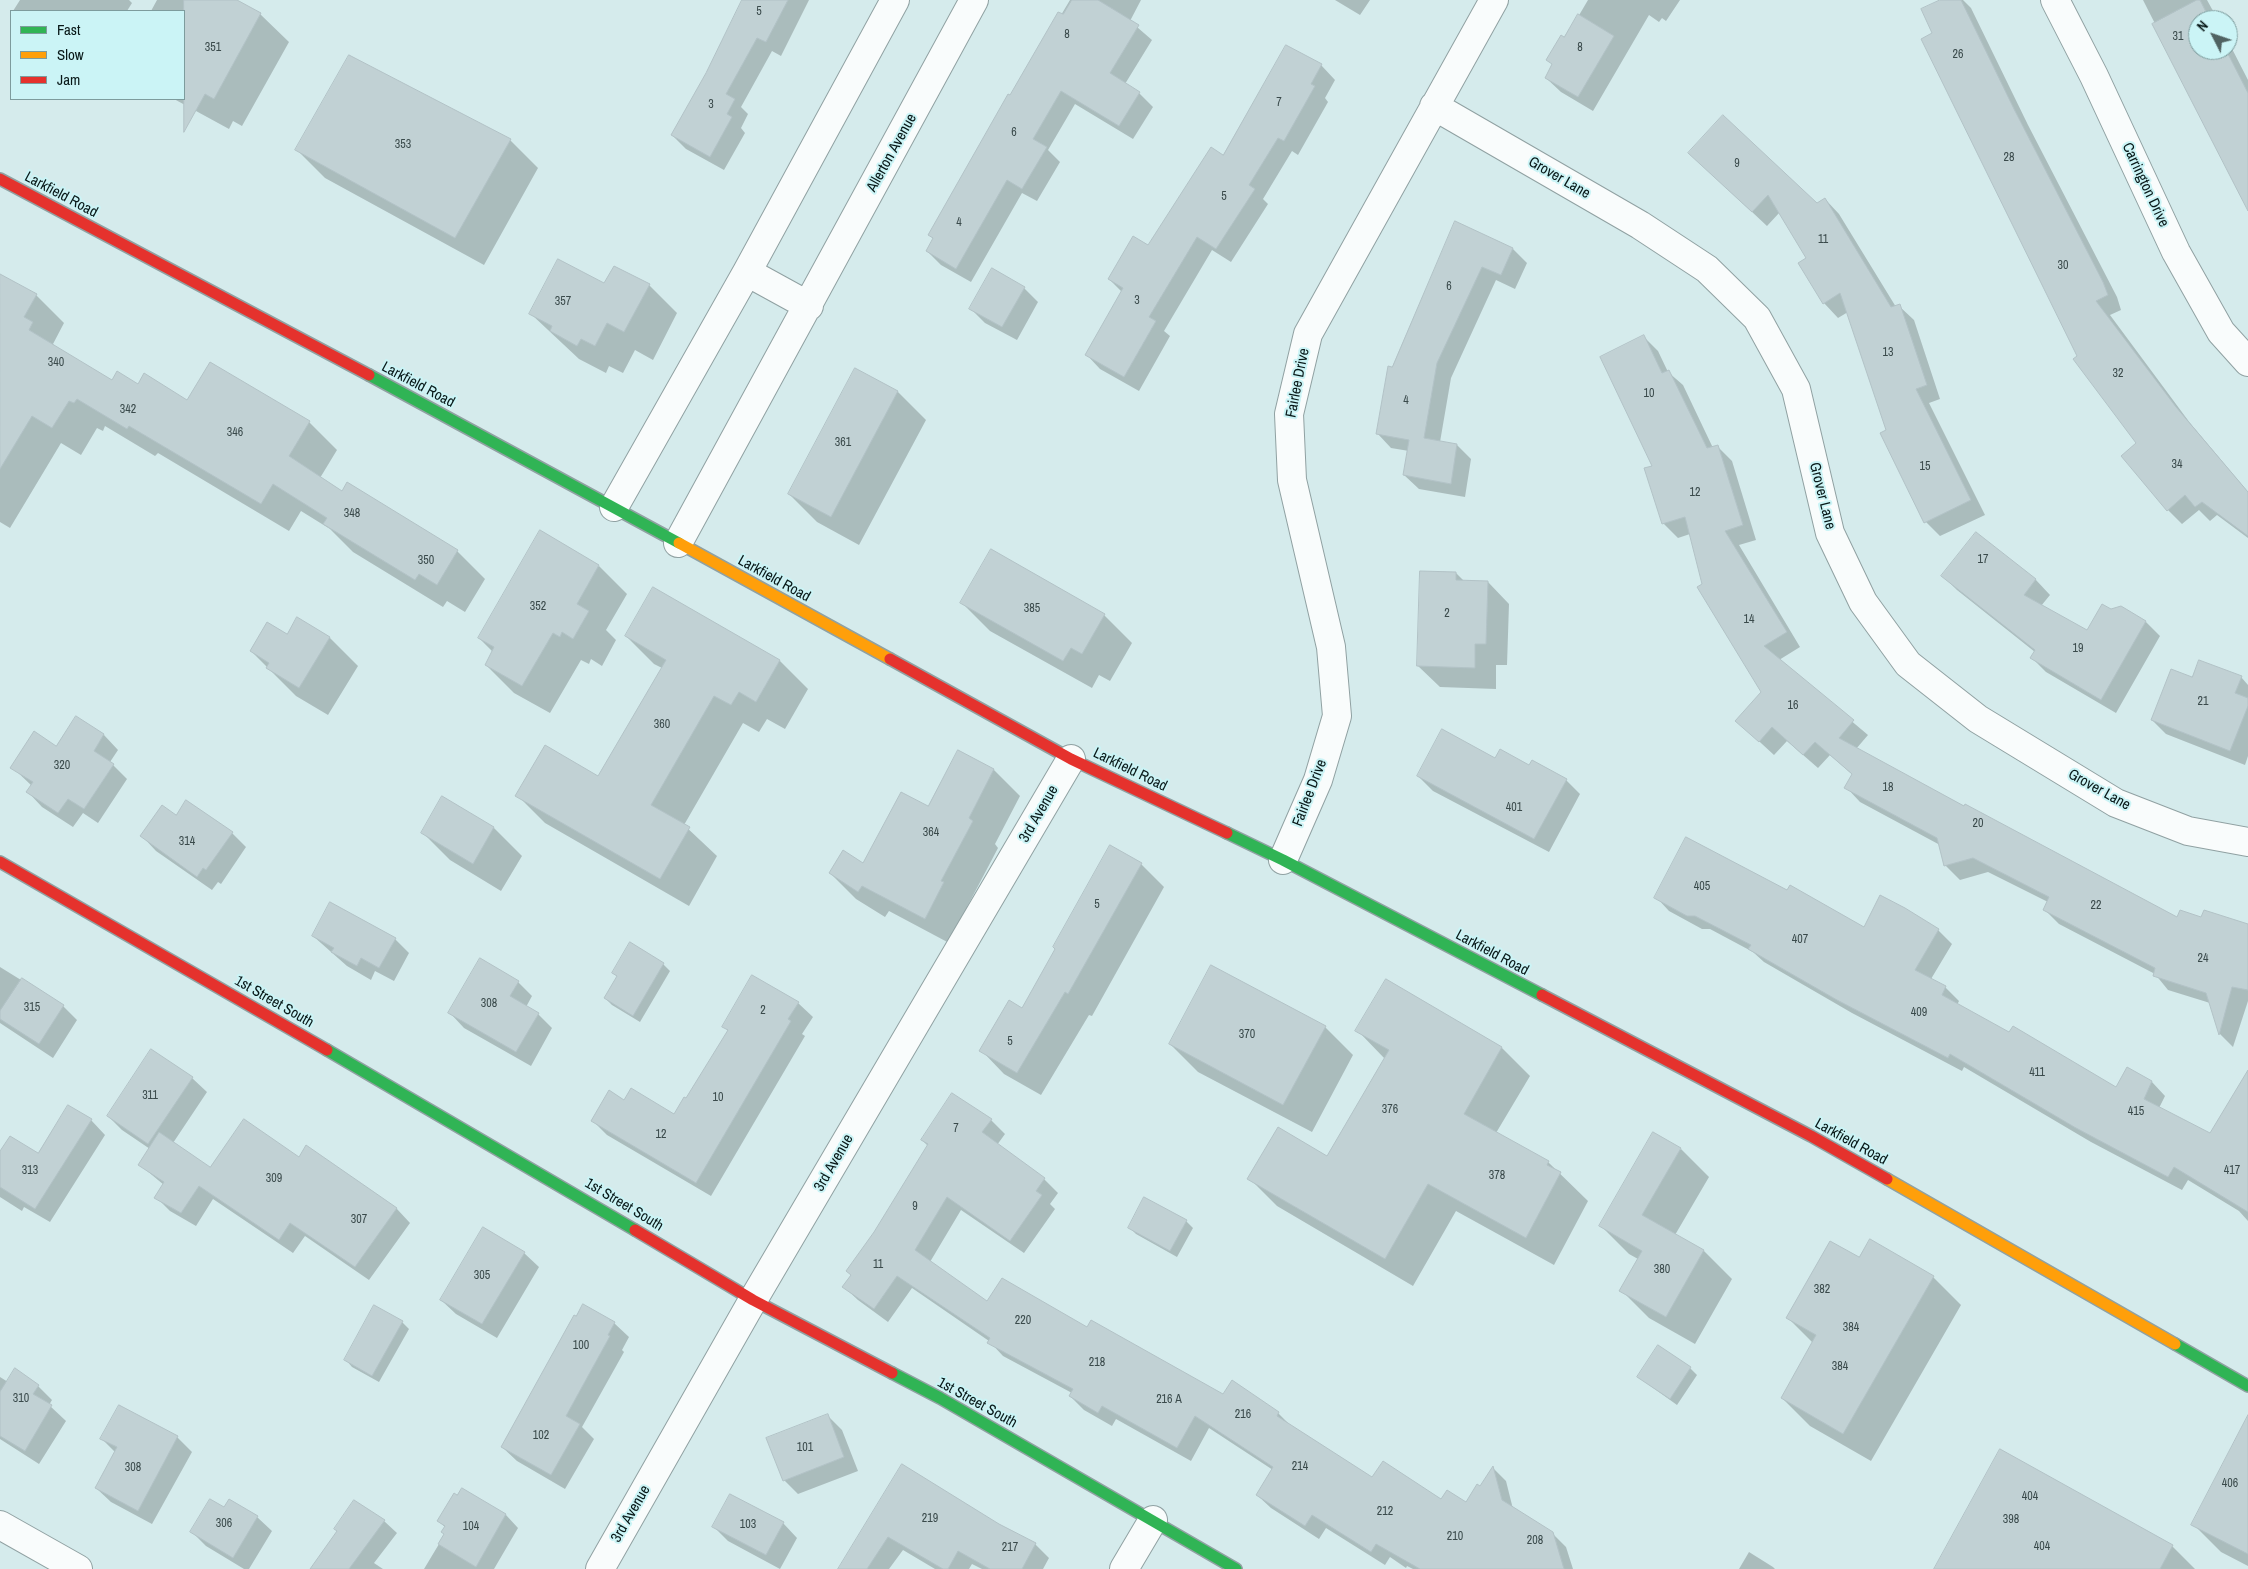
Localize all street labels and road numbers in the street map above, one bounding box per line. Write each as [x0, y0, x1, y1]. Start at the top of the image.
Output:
street label: Allerton Avenue [863, 111, 921, 195]
street label: Carrington Drive [2118, 140, 2172, 230]
street label: Grover Lane [1525, 153, 1593, 203]
street label: Larkfield Road [21, 168, 101, 222]
street label: Fairlee Drive [1282, 347, 1314, 419]
street label: Larkfield Road [378, 358, 458, 412]
street label: Grover Lane [1805, 461, 1839, 531]
street label: Larkfield Road [735, 552, 813, 606]
street label: Larkfield Road [1090, 744, 1170, 796]
street label: Fairlee Drive [1289, 757, 1331, 829]
street label: Grover Lane [2065, 766, 2133, 814]
street label: 3rd Avenue [1016, 782, 1062, 846]
street label: Larkfield Road [1452, 926, 1532, 980]
street label: 1st Street South [231, 972, 317, 1032]
street label: Larkfield Road [1812, 1115, 1890, 1169]
street label: 3rd Avenue [811, 1131, 857, 1195]
street label: 1st Street South [582, 1175, 666, 1235]
street label: 1st Street South [934, 1374, 1020, 1432]
street label: 3rd Avenue [608, 1482, 654, 1546]

